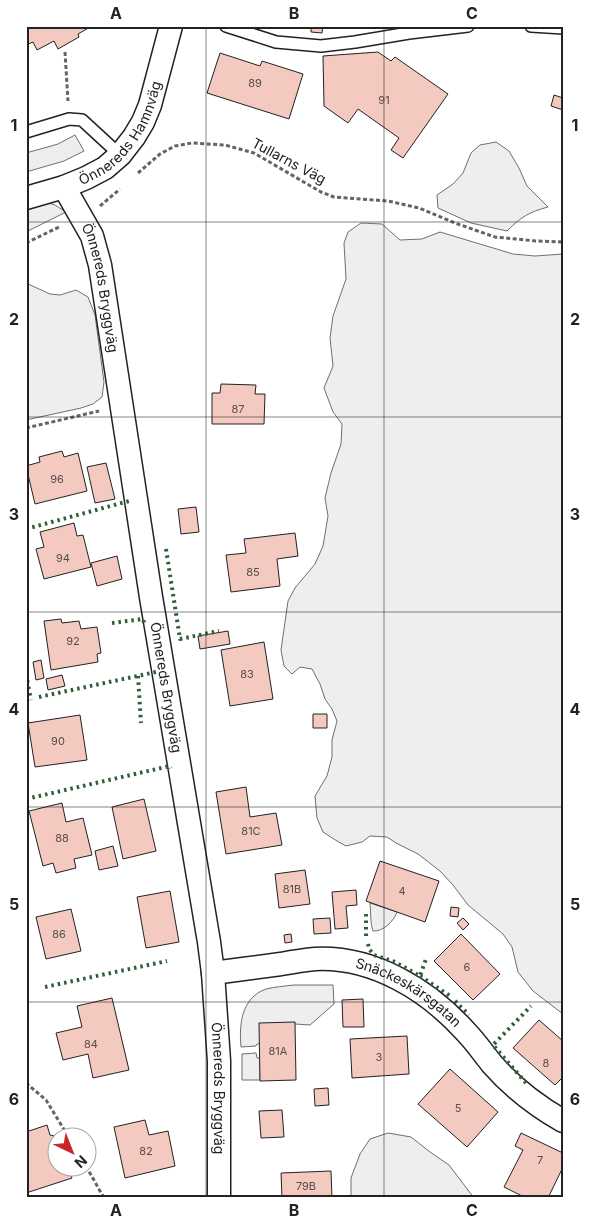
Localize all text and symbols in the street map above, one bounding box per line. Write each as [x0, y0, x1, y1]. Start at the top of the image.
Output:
text: A [110, 3, 122, 23]
text: B [289, 3, 299, 23]
text: C [466, 3, 478, 23]
house number: 89 [248, 76, 262, 90]
street label: Önnereds Hamnväg [76, 79, 164, 188]
house number: 91 [378, 93, 390, 107]
text: 1 [11, 115, 17, 135]
text: 1 [572, 115, 578, 135]
street label: Tullarns Väg [249, 134, 329, 187]
street label: Önnereds Bryggväg [78, 220, 122, 354]
text: 2 [9, 309, 19, 329]
text: 2 [570, 309, 580, 329]
house number: 87 [231, 402, 245, 416]
house number: 96 [50, 472, 64, 486]
text: 3 [9, 504, 19, 524]
text: 3 [570, 504, 580, 524]
house number: 94 [56, 551, 70, 565]
house number: 85 [246, 565, 260, 579]
street label: Önnereds Bryggväg [147, 621, 186, 754]
house number: 92 [66, 634, 80, 648]
house number: 83 [240, 667, 254, 681]
text: 4 [9, 699, 20, 719]
text: 4 [570, 699, 581, 719]
house number: 90 [51, 734, 65, 748]
house number: 81C [241, 824, 261, 838]
house number: 88 [55, 831, 69, 845]
house number: 81B [283, 882, 301, 896]
house number: 4 [398, 884, 406, 898]
text: 5 [9, 894, 19, 914]
text: 5 [570, 894, 580, 914]
house number: 86 [52, 927, 66, 941]
street label: Snäckeskärsgatan [354, 954, 465, 1030]
house number: 6 [464, 960, 471, 974]
street label: Önnereds Bryggväg [208, 1022, 228, 1154]
house number: 84 [84, 1037, 98, 1051]
house number: 81A [269, 1044, 288, 1058]
house number: 3 [376, 1050, 383, 1064]
house number: 8 [543, 1056, 550, 1070]
text: 6 [9, 1089, 19, 1109]
text: 6 [570, 1089, 580, 1109]
house number: 5 [455, 1101, 462, 1115]
north arrow [48, 1126, 98, 1176]
house number: 82 [139, 1144, 153, 1158]
text: N [72, 1152, 91, 1172]
house number: 7 [537, 1153, 543, 1167]
house number: 79B [296, 1179, 316, 1193]
text: A [110, 1200, 122, 1220]
text: B [289, 1200, 299, 1220]
text: C [466, 1200, 478, 1220]

